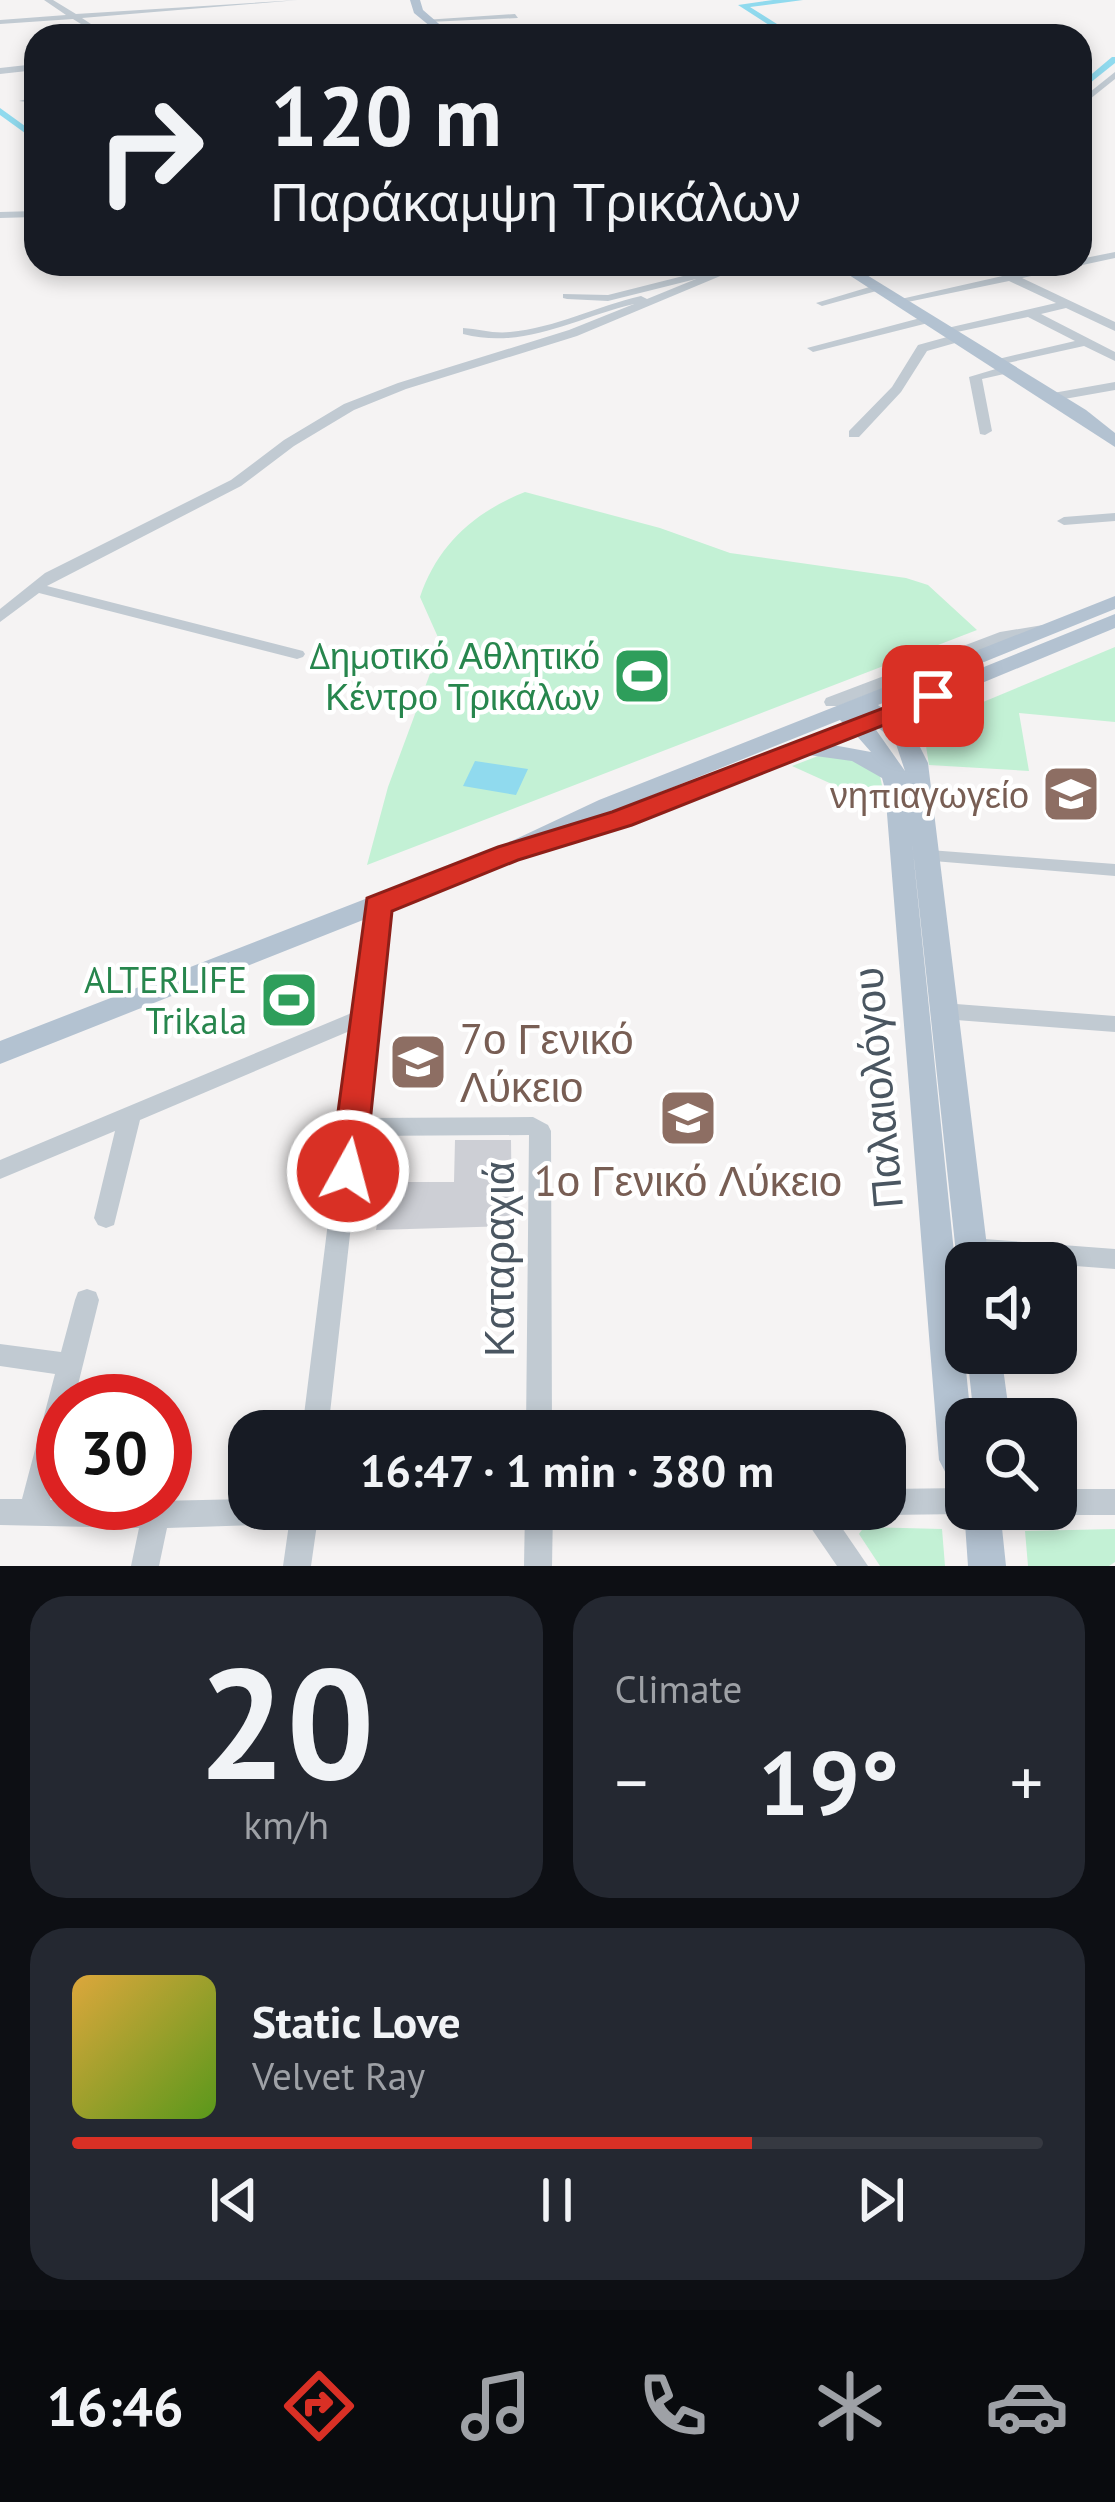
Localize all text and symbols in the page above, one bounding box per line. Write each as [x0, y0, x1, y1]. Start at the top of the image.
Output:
text: 120 m [270, 60, 502, 169]
icon: right [72, 72, 228, 228]
text: Παράκαμψη Τρικάλων [270, 166, 801, 236]
place label: Δημοτικό Αθλητικό Κέντρο Τρικάλων [310, 632, 600, 720]
sports icon: Δημοτικό Αθλητικό Κέντρο Τρικάλων [611, 645, 673, 707]
pin [882, 645, 984, 747]
icon: arrive [900, 663, 966, 729]
school or university icon: νηπιαγωγείο [1040, 763, 1102, 825]
place label: νηπιαγωγείο [830, 771, 1029, 818]
place label: ALTERLIFE Trikala [84, 956, 247, 1044]
street label: Παλαιολόγου [839, 965, 915, 1211]
sports icon: ALTERLIFE Trikala [258, 969, 320, 1031]
place label: 7ο Γενικό Λύκειο [460, 1011, 634, 1114]
school or university icon: 7ο Γενικό Λύκειο [387, 1031, 449, 1093]
school or university icon: 1ο Γενικό Λύκειο [657, 1087, 719, 1149]
position arrow [285, 1108, 411, 1234]
place label: 1ο Γενικό Λύκειο [534, 1153, 842, 1208]
street label: Καταραχιά [471, 1161, 526, 1357]
map controls [945, 1242, 1077, 1530]
button: sound [945, 1242, 1077, 1374]
speed limit sign: 30 [36, 1374, 192, 1530]
button: search [945, 1398, 1077, 1530]
text: 16:47 · 1 min · 380 m [360, 1441, 774, 1499]
text: 20 [198, 1620, 375, 1822]
text: Climate [615, 1663, 742, 1714]
text: 19° [758, 1723, 899, 1840]
text: − [615, 1739, 648, 1824]
text: + [1010, 1739, 1043, 1824]
text: km/h [244, 1799, 329, 1850]
text: Static Love [252, 1992, 461, 2050]
text: Velvet Ray [252, 2050, 425, 2101]
icon: previous [201, 2167, 267, 2233]
icon: pause [524, 2167, 590, 2233]
icon: next [848, 2167, 914, 2233]
icon: directions [277, 2364, 361, 2448]
icon: music [454, 2364, 538, 2448]
icon: phone [631, 2364, 715, 2448]
icon: climate [808, 2364, 892, 2448]
icon: car [985, 2364, 1069, 2448]
text: 16:46 [47, 2371, 184, 2441]

